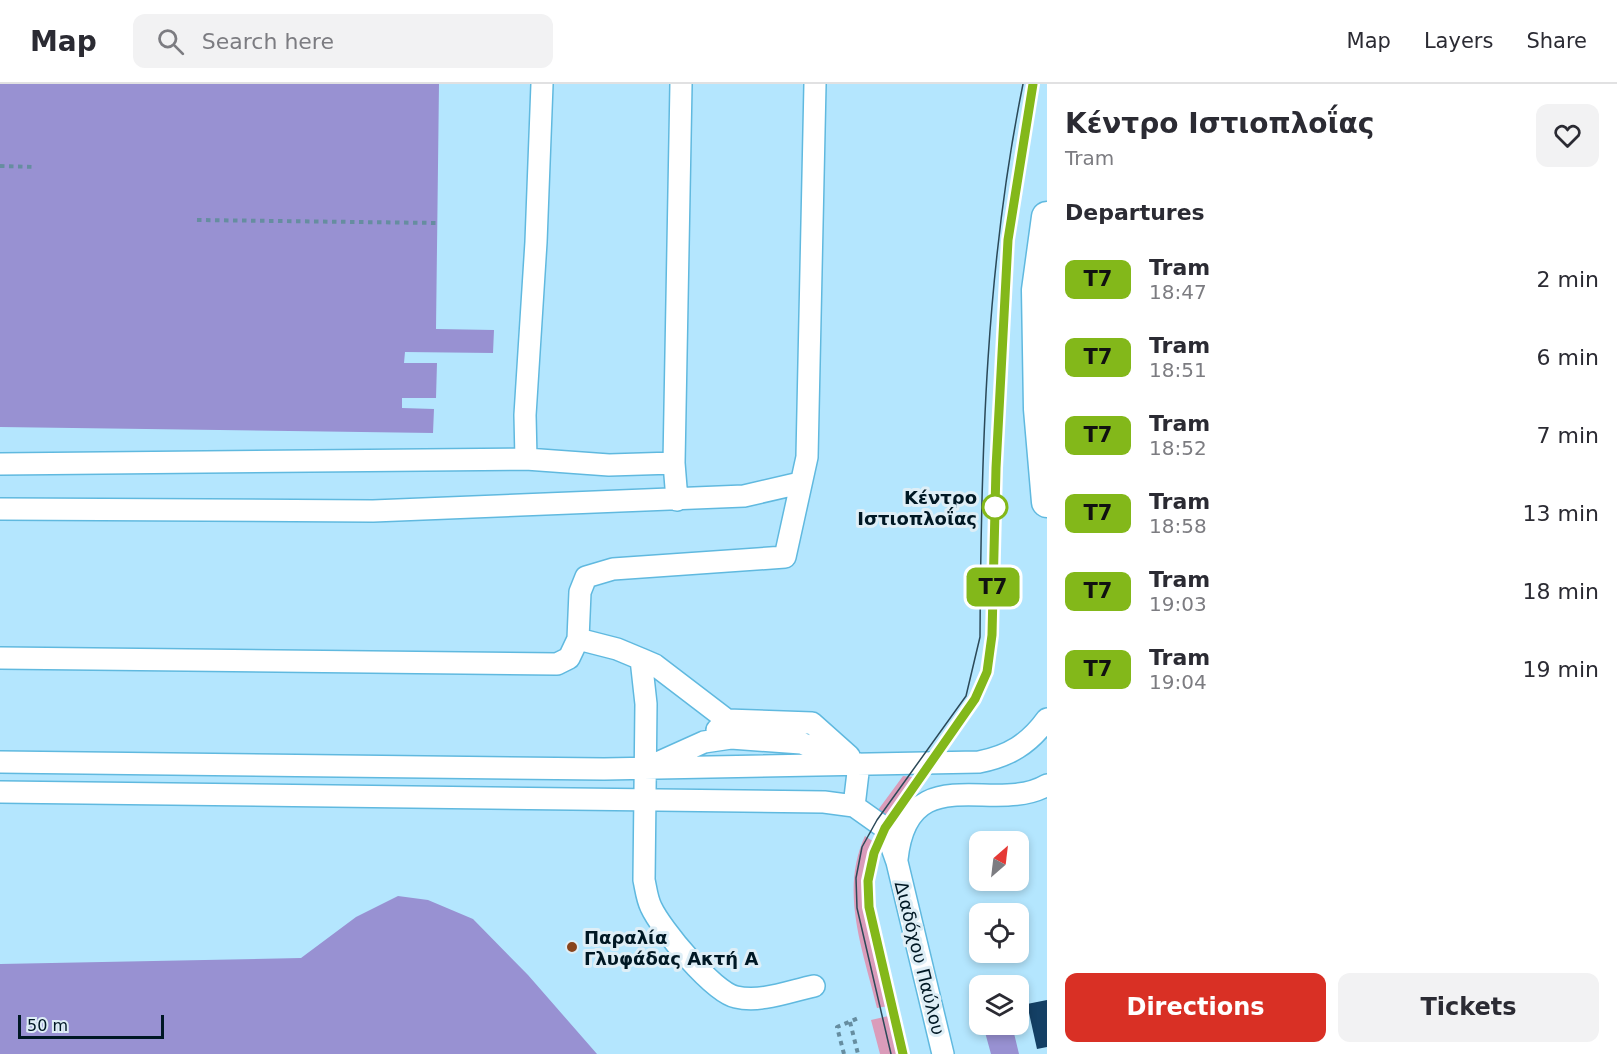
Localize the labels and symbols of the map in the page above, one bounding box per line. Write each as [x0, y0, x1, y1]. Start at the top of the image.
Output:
place label: Κέντρο Ιστιοπλοΐας [857, 487, 977, 529]
marker: Κέντρο Ιστιοπλοΐας [982, 494, 1008, 520]
line badge: Τ7 [966, 568, 1020, 606]
north arrow [969, 831, 1029, 891]
street label: Διαδόχου Παύλου [891, 879, 949, 1037]
place label: Παραλία Γλυφάδας Ακτή Α [584, 927, 758, 969]
marker: Παραλία Γλυφάδας Ακτή Α [565, 940, 579, 954]
scale bar [18, 1012, 164, 1040]

